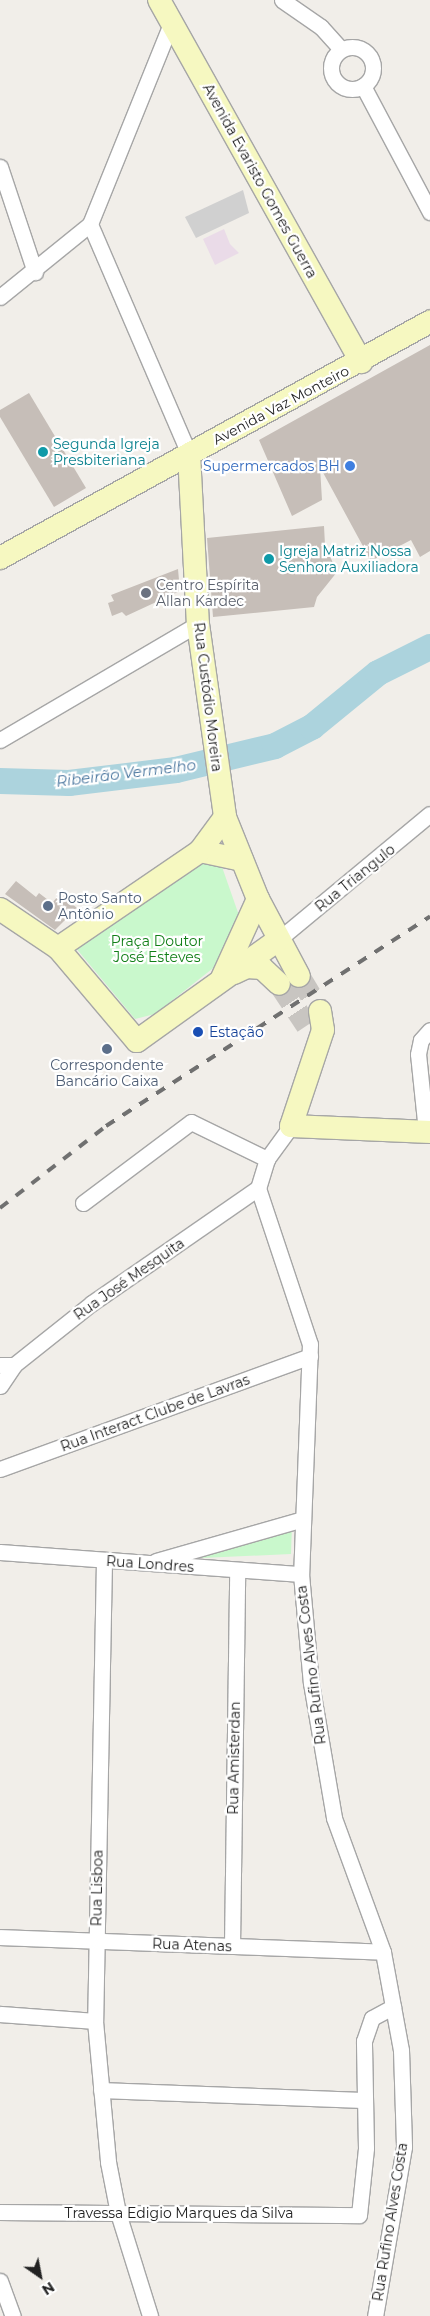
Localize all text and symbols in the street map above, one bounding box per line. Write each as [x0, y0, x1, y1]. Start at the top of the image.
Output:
street label: Avenida Evaristo Gomes Guerra [199, 81, 321, 281]
street label: Avenida Vaz Monteiro [210, 362, 352, 448]
place label: Segunda Igreja Presbiteriana [53, 436, 160, 468]
marker: Segunda Igreja Presbiteriana [37, 446, 49, 458]
place label: Supermercados BH [203, 458, 340, 474]
marker: Supermercados BH [344, 460, 356, 472]
place label: Igreja Matriz Nossa Senhora Auxiliadora [279, 543, 419, 576]
marker: Igreja Matriz Nossa Senhora Auxiliadora [263, 553, 275, 565]
place label: Centro Espírita Allan Kardec [156, 577, 259, 610]
marker: Centro Espírita Allan Kardec [140, 587, 152, 599]
street label: Rua Custódio Moreira [190, 621, 226, 773]
water label: Ribeirão Vermelho [55, 755, 197, 791]
street label: Rua Triangulo [312, 841, 398, 915]
place label: Posto Santo Antônio [58, 890, 142, 922]
marker: Posto Santo Antônio [42, 900, 54, 912]
park label: Praça Doutor José Esteves [111, 933, 203, 966]
place label: Estação [209, 1024, 264, 1040]
marker: Estação [191, 1025, 205, 1039]
marker: Correspondente Bancário Caixa [101, 1043, 113, 1055]
place label: Correspondente Bancário Caixa [50, 1057, 164, 1090]
street label: Rua José Mesquita [70, 1235, 188, 1323]
street label: Rua Interact Clube de Lavras [58, 1371, 252, 1455]
street label: Rua Londres [105, 1553, 195, 1575]
street label: Rua Rufino Alves Costa [293, 1584, 329, 1746]
street label: Rua Amisterdan [225, 1701, 243, 1815]
street label: Rua Lisboa [88, 1849, 106, 1927]
street label: Rua Atenas [152, 1935, 232, 1955]
street label: Rua Rufino Alves Costa [369, 2141, 411, 2303]
street label: Travessa Edigio Marques da Silva [65, 2205, 293, 2221]
north arrow [15, 2251, 65, 2301]
text: N [39, 2278, 58, 2299]

